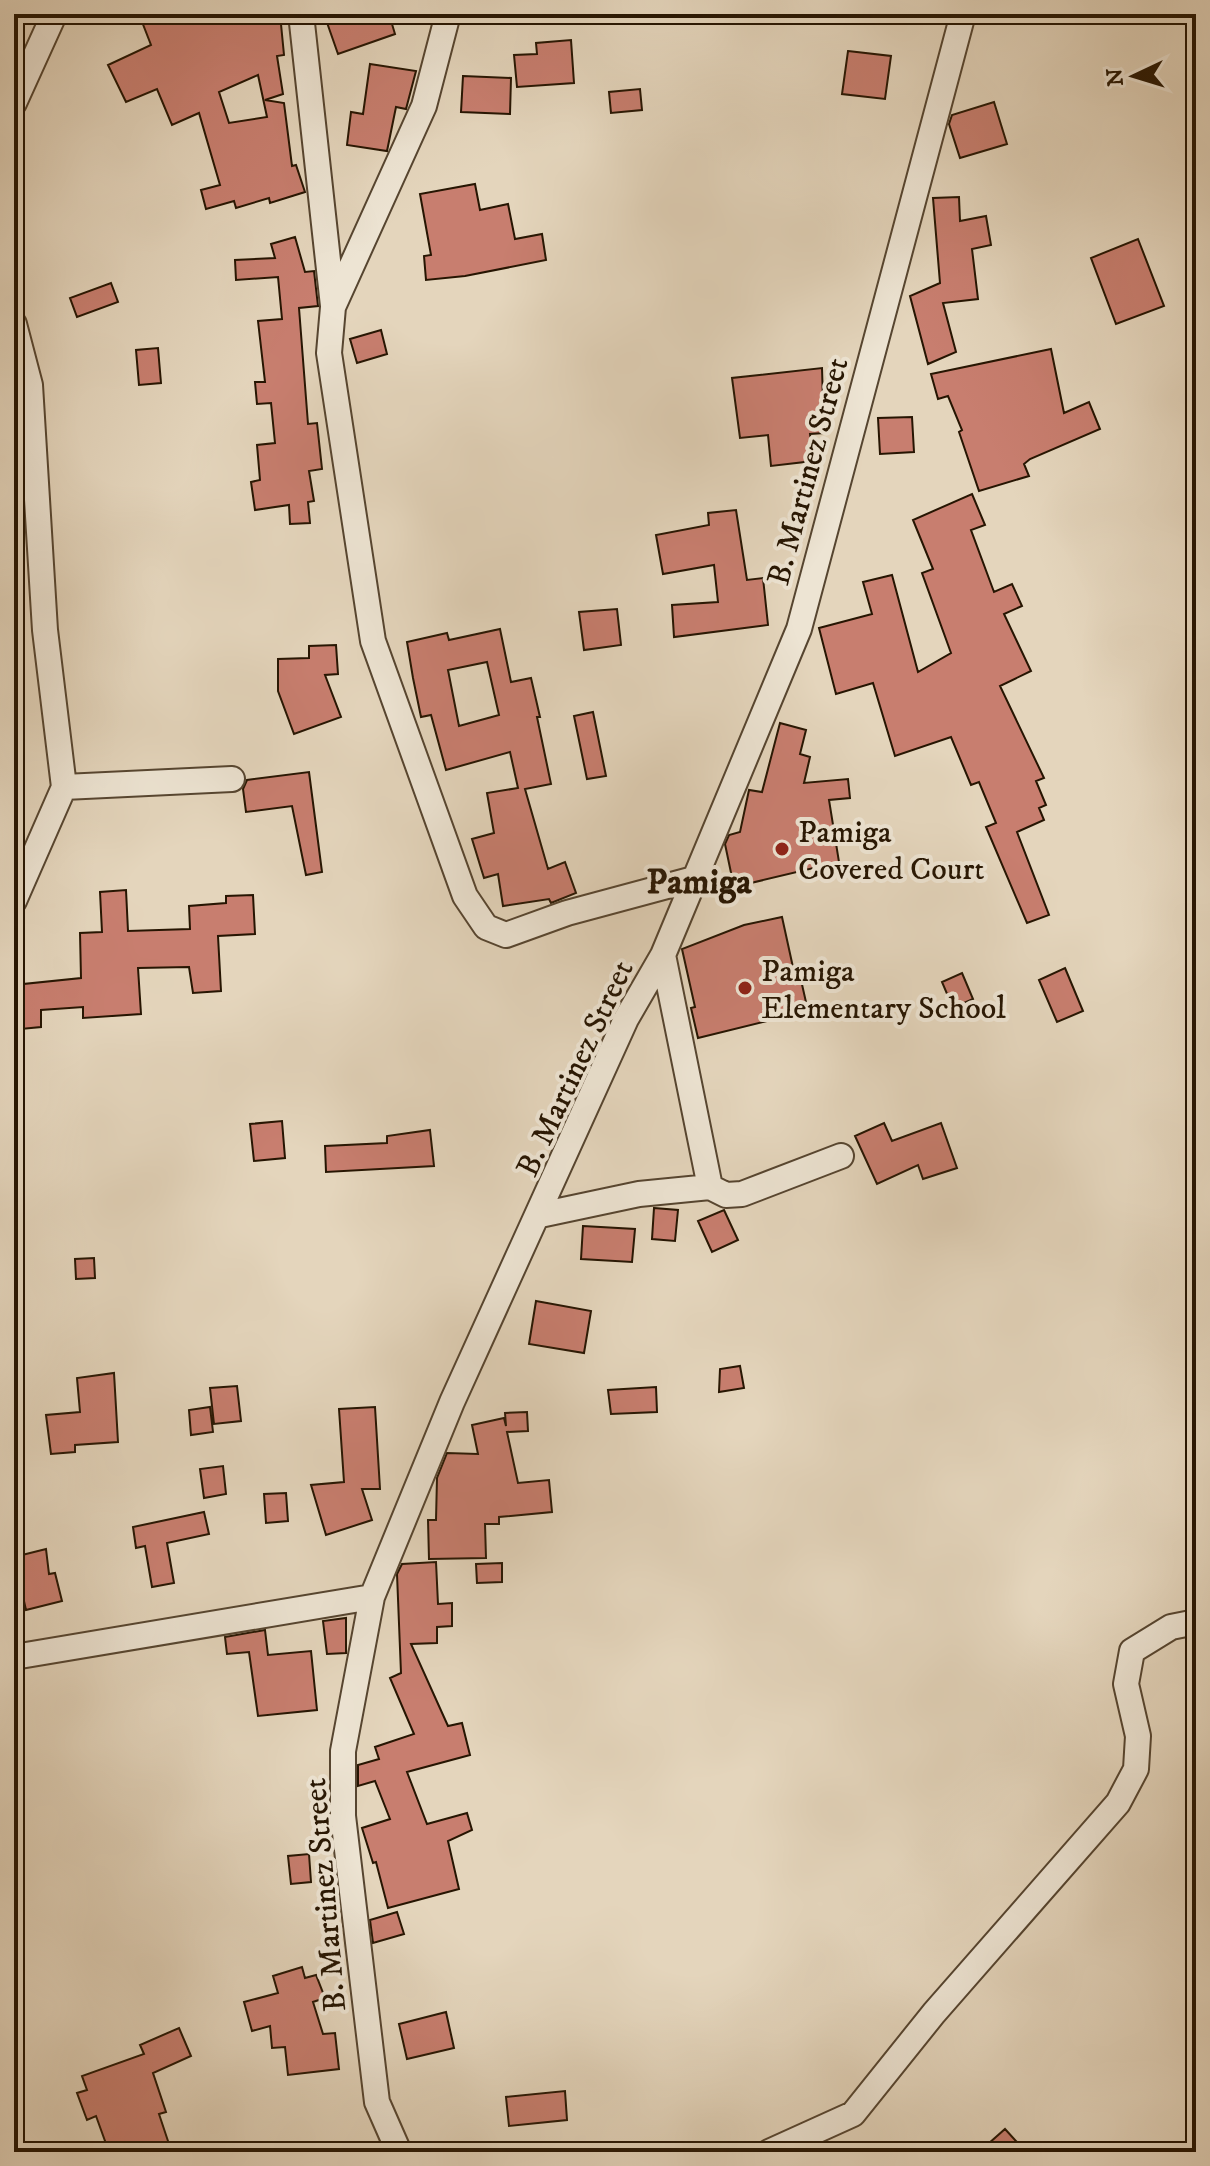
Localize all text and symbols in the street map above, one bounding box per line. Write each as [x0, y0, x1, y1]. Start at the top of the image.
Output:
north arrow [1094, 36, 1174, 116]
text: N [1101, 67, 1130, 87]
street label: B. Martinez Street [759, 353, 859, 590]
place label: Pamiga Covered Court [798, 813, 985, 890]
marker: Pamiga Covered Court [773, 840, 791, 858]
district label: Pamiga [646, 860, 752, 905]
place label: Pamiga Elementary School [761, 952, 1006, 1029]
street label: B. Martinez Street [508, 954, 643, 1183]
marker: Pamiga Elementary School [736, 979, 754, 997]
street label: B. Martinez Street [296, 1776, 356, 2013]

